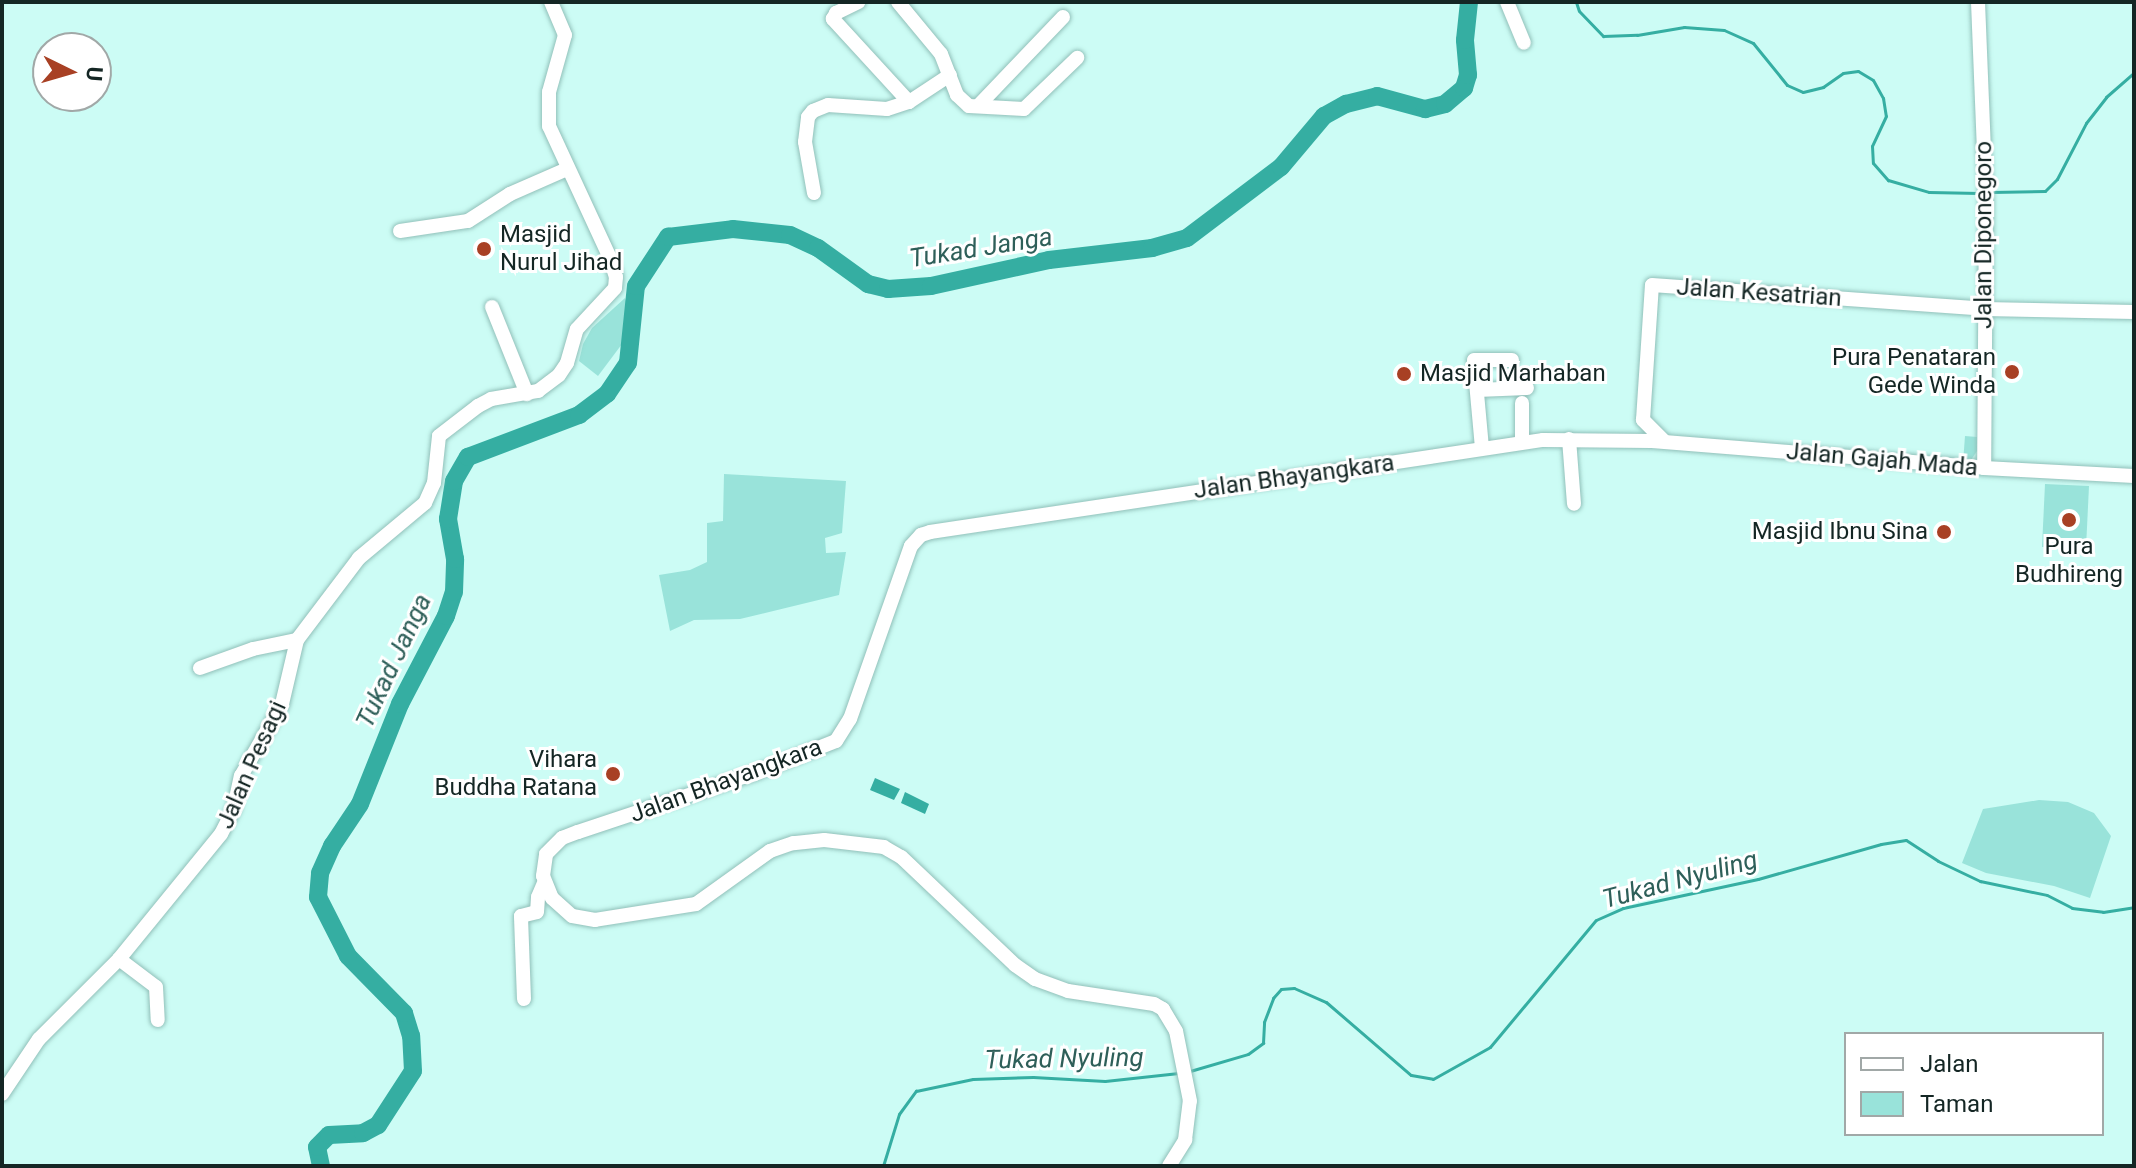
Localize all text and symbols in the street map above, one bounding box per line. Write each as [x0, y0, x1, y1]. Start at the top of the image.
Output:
north arrow [32, 32, 112, 112]
text: U [81, 66, 108, 82]
street label: Jalan Diponegoro [1970, 141, 1998, 329]
place label: Masjid Nurul Jihad [500, 221, 622, 277]
water label: Tukad Janga [907, 221, 1055, 275]
marker: Masjid Nurul Jihad [475, 240, 493, 258]
street label: Jalan Kesatrian [1675, 273, 1843, 313]
place label: Pura Penataran Gede Winda [1832, 344, 1996, 400]
place label: Masjid Marhaban [1420, 360, 1606, 388]
marker: Pura Penataran Gede Winda [2003, 363, 2021, 381]
marker: Masjid Marhaban [1395, 365, 1413, 383]
street label: Jalan Gajah Mada [1785, 437, 1979, 483]
street label: Jalan Bhayangkara [1192, 449, 1396, 505]
marker: Pura Budhireng [2060, 511, 2078, 529]
place label: Masjid Ibnu Sina [1752, 518, 1928, 546]
marker: Masjid Ibnu Sina [1935, 523, 1953, 541]
place label: Pura Budhireng [2015, 533, 2123, 589]
water label: Tukad Janga [349, 589, 439, 733]
street label: Jalan Pesagi [211, 697, 293, 833]
street label: Jalan Bhayangkara [626, 733, 826, 829]
place label: Vihara Buddha Ratana [434, 746, 597, 802]
marker: Vihara Buddha Ratana [604, 765, 622, 783]
water label: Tukad Nyuling [1599, 844, 1761, 916]
legend [1844, 1032, 2104, 1136]
water label: Tukad Nyuling [984, 1042, 1144, 1076]
text: Jalan [1920, 1050, 1978, 1078]
text: Taman [1920, 1090, 1993, 1118]

